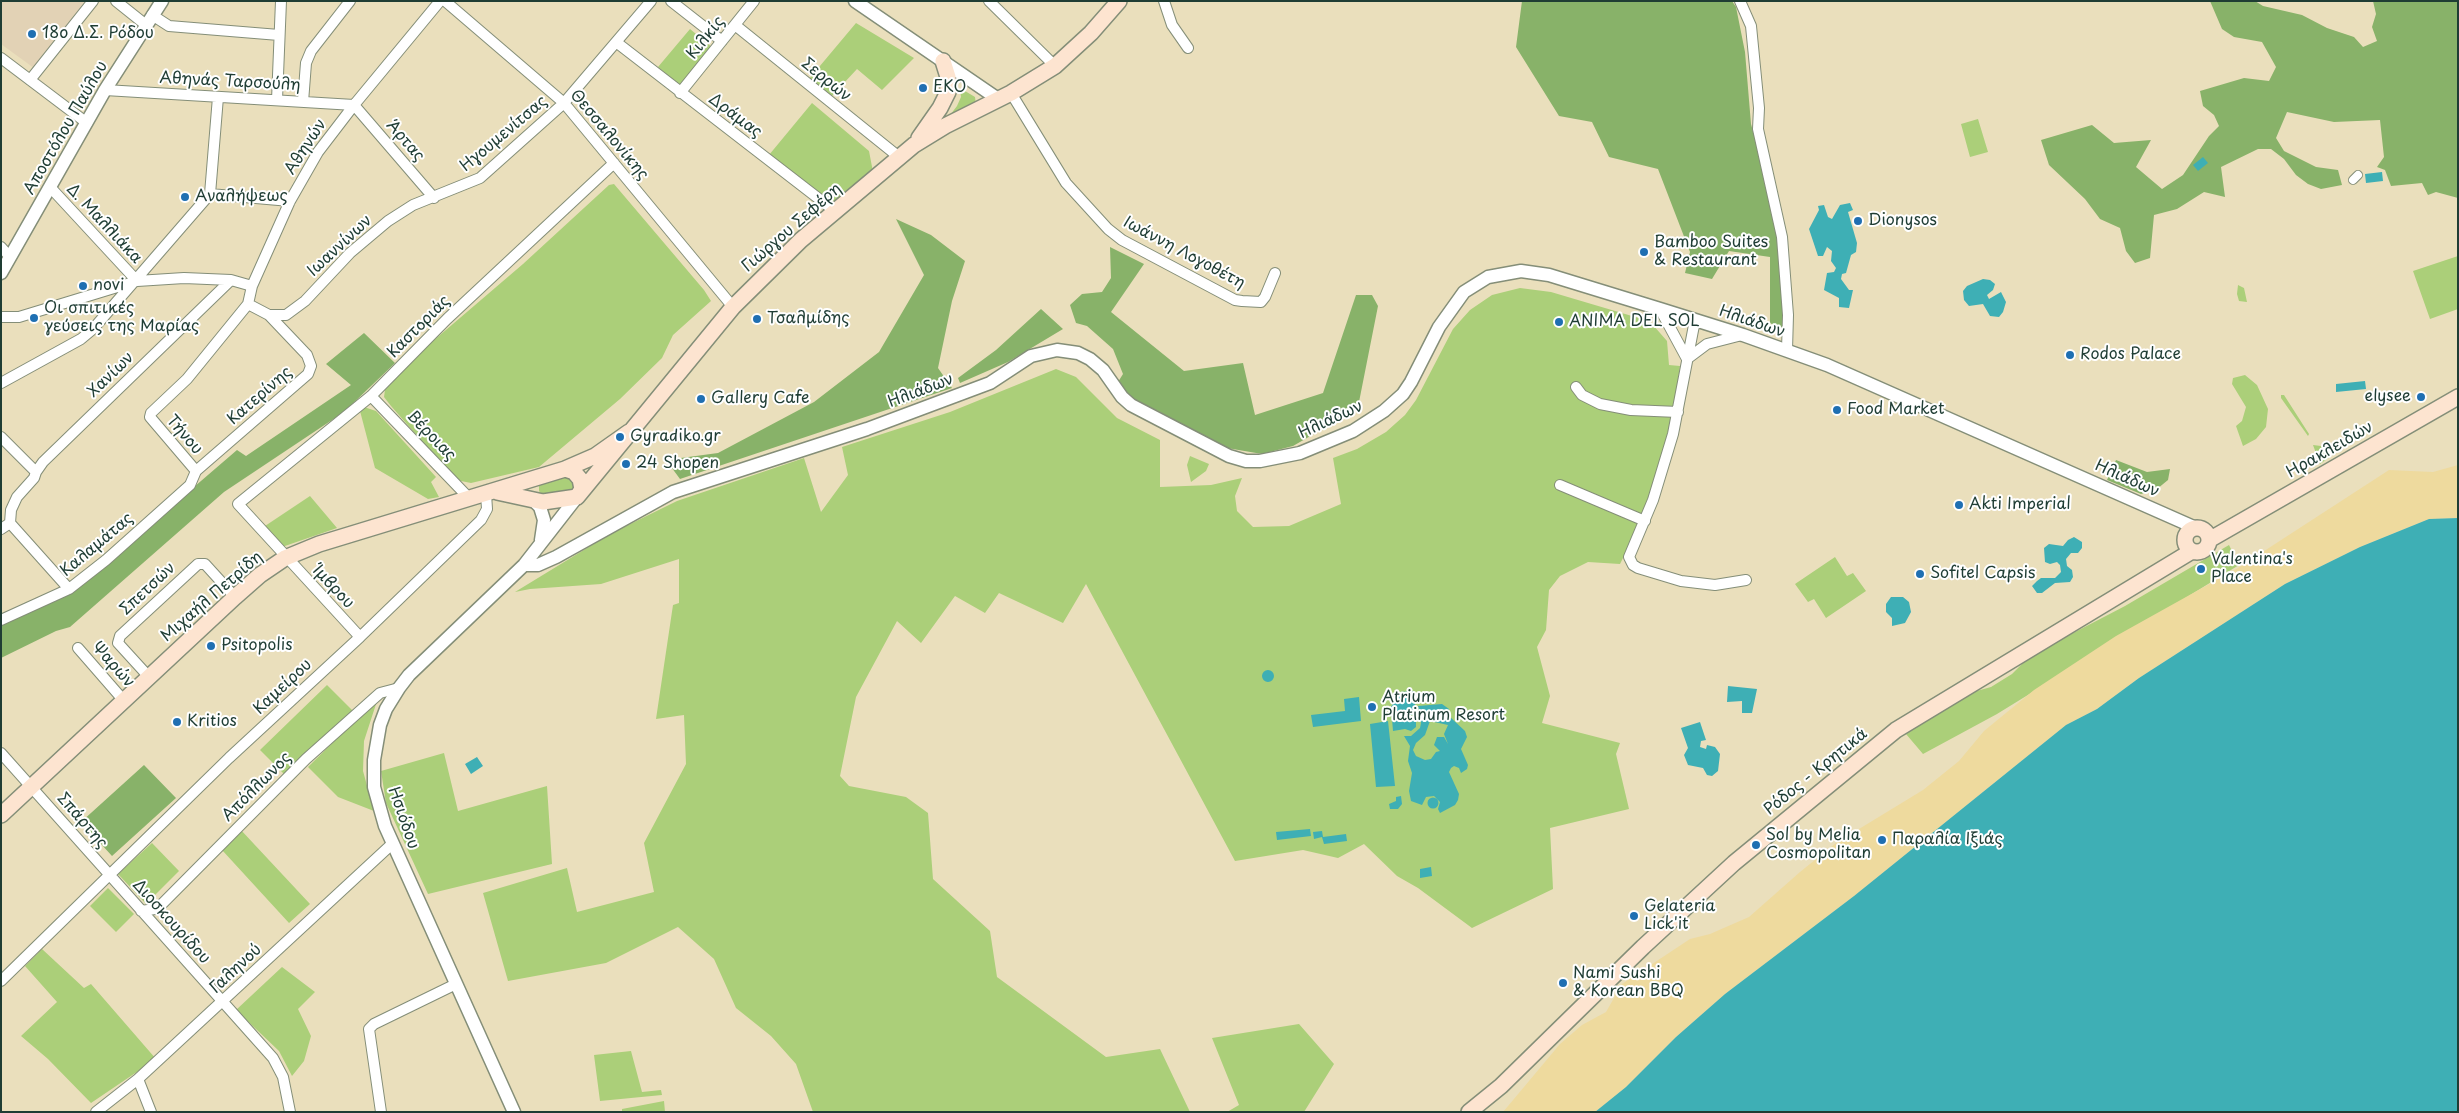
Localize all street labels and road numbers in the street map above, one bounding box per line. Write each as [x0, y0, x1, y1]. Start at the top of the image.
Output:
street label: Κιλκίς [683, 13, 729, 63]
street label: Σερρών [797, 54, 855, 106]
street label: Αποστόλου Παύλου [20, 58, 112, 198]
street label: Αθηνάς Ταρσούλη [159, 69, 301, 95]
street label: Θεσσαλονίκης [566, 86, 652, 184]
street label: Δράμας [705, 90, 765, 142]
street label: Ηγουμενίτσας [457, 92, 551, 176]
street label: Αθηνών [281, 116, 331, 178]
street label: Άρτας [382, 116, 428, 166]
street label: Δ. Μαλλιάκα [62, 180, 146, 268]
street label: Γιώργου Σεφέρη [738, 180, 846, 276]
street label: Ιωαννίνων [304, 211, 376, 281]
street label: Ιωάννη Λογοθέτη [1120, 213, 1248, 293]
street label: Καστοριάς [384, 292, 454, 362]
street label: Ηλιάδων [1717, 302, 1787, 342]
street label: Χανίων [84, 348, 138, 402]
street label: Κατερίνης [224, 363, 296, 429]
street label: Ηλιάδων [886, 370, 956, 412]
street label: Ηλιάδων [1296, 397, 1366, 443]
street label: Βέροιας [402, 407, 460, 465]
street label: Τήνου [162, 411, 206, 459]
street label: Ηρακλειδών [2283, 418, 2377, 482]
street label: Ηλιάδων [2092, 456, 2162, 502]
street label: Καλαμάτας [57, 509, 137, 581]
street label: Μιχαήλ Πετρίδη [157, 548, 267, 646]
street label: Σπετσών [116, 559, 180, 619]
street label: Ίμβρου [308, 561, 358, 613]
street label: Ψαρών [87, 638, 139, 692]
street label: Καμείρου [250, 655, 316, 719]
street label: Ρόδος - Κρητικά [1761, 725, 1871, 819]
street label: Απόλλωνος [218, 748, 296, 826]
street label: Ησιόδου [383, 784, 423, 852]
street label: Σπάρτης [53, 789, 111, 853]
street label: Διοσκουρίδου [128, 876, 214, 968]
street label: Γαληνού [206, 940, 266, 998]

